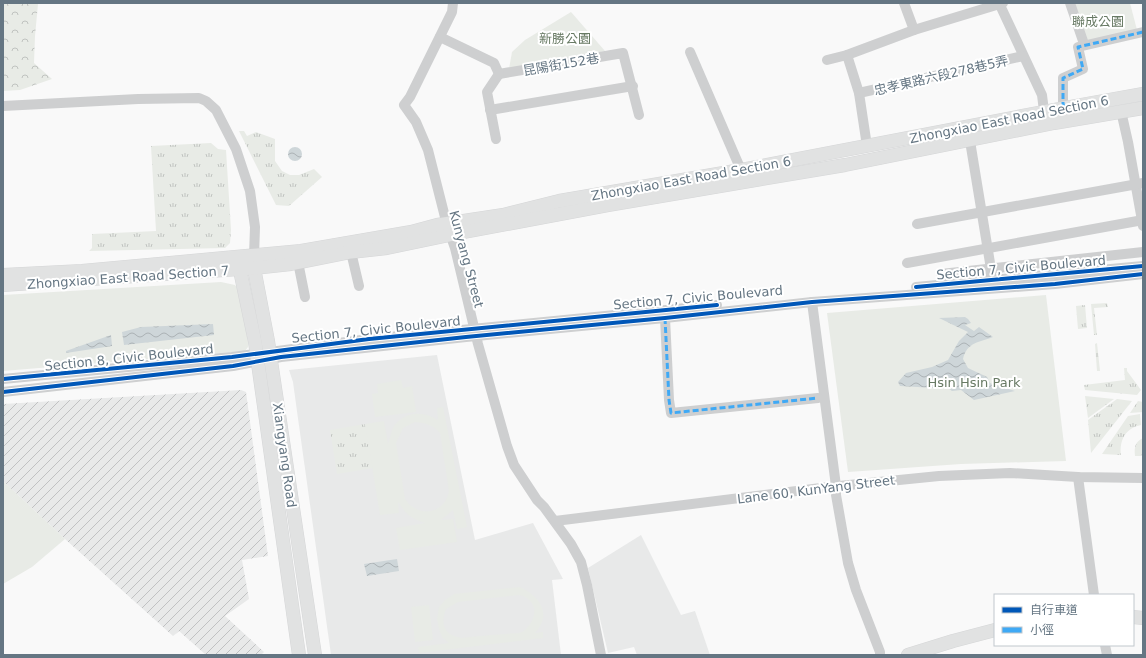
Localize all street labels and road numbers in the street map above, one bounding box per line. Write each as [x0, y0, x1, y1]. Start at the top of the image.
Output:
street label: 昆陽街152巷 [522, 50, 600, 79]
street label: 忠孝東路六段278巷5弄 [873, 53, 1010, 98]
street label: Zhongxiao East Road Section 6 [908, 93, 1110, 146]
street label: Zhongxiao East Road Section 6 [590, 154, 792, 203]
street label: Kunyang Street [446, 209, 487, 309]
street label: Section 7, Civic Boulevard [936, 253, 1106, 282]
street label: Zhongxiao East Road Section 7 [26, 263, 230, 292]
street label: Section 7, Civic Boulevard [613, 283, 783, 312]
street label: Section 7, Civic Boulevard [291, 313, 461, 346]
street label: Section 8, Civic Boulevard [44, 341, 214, 374]
street label: Xiangyang Road [270, 402, 299, 509]
street label: Lane 60, KunYang Street [736, 472, 896, 507]

